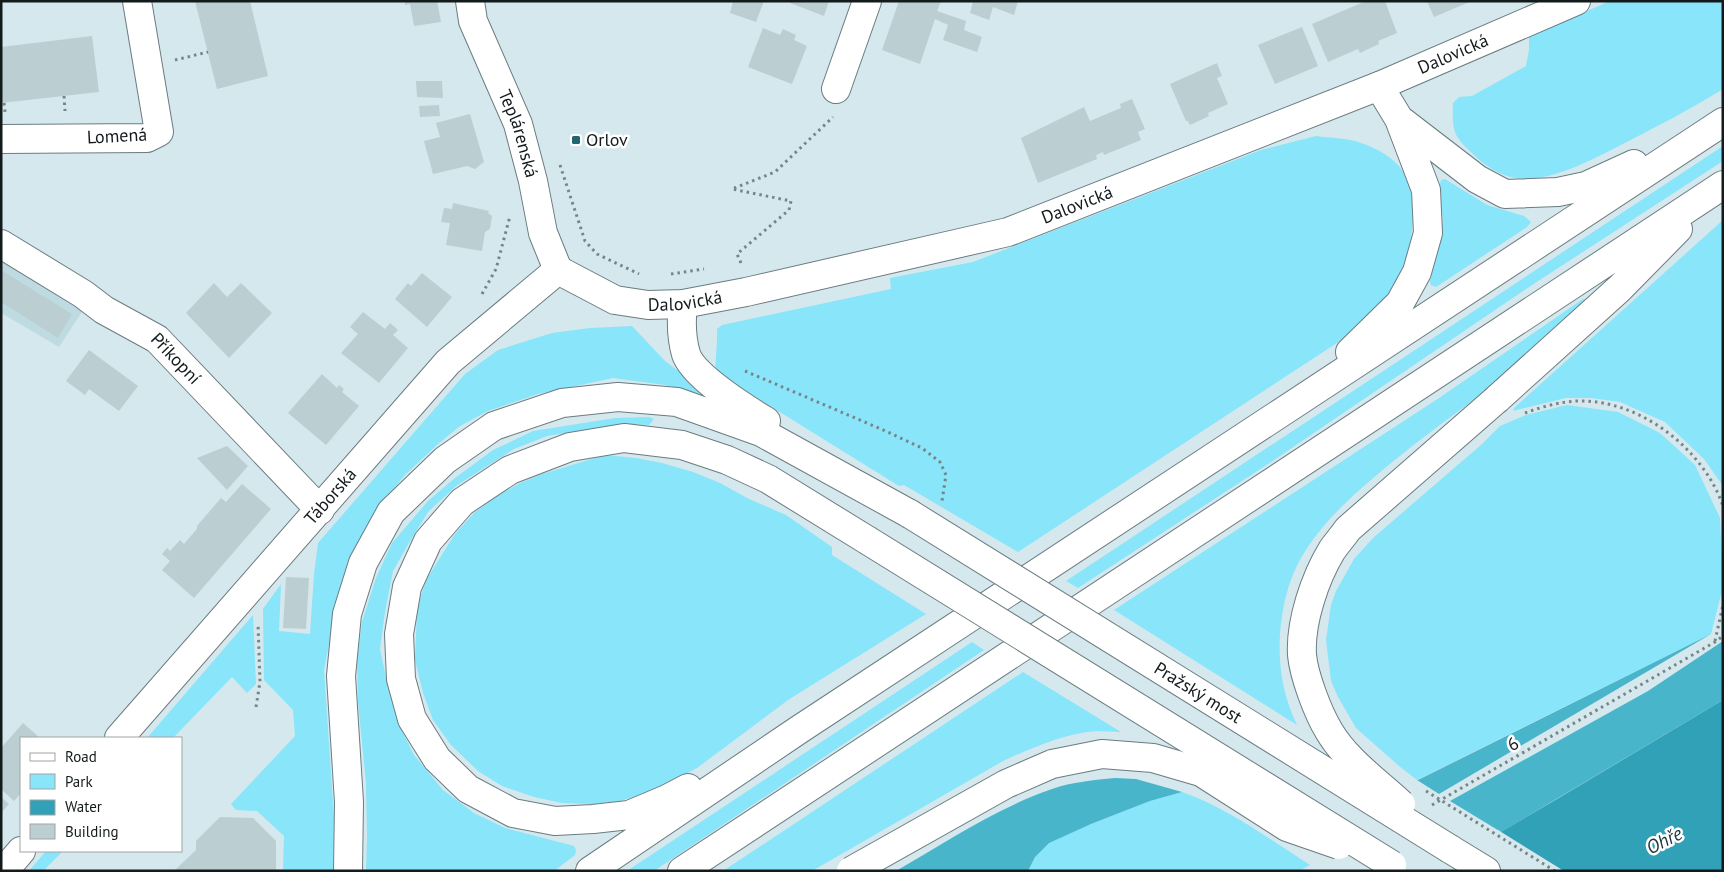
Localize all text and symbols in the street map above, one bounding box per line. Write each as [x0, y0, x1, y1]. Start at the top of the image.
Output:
street label: Dalovická [1414, 28, 1492, 79]
street label: Teplárenská [493, 86, 544, 180]
street label: Lomená [86, 122, 148, 149]
place label: Orlov [586, 128, 628, 151]
marker: Orlov [570, 134, 582, 146]
street label: Dalovická [1038, 180, 1116, 229]
street label: Dalovická [648, 285, 724, 316]
street label: Příkopní [146, 328, 206, 389]
street label: Táborská [299, 463, 361, 529]
street label: Pražský most [1150, 656, 1247, 728]
street label: 6 [1503, 731, 1523, 756]
legend [20, 737, 182, 852]
text: Road [65, 747, 97, 766]
text: Park [65, 772, 93, 791]
text: Water [65, 797, 102, 816]
water label: Ohře [1642, 821, 1686, 859]
text: Building [65, 822, 119, 841]

